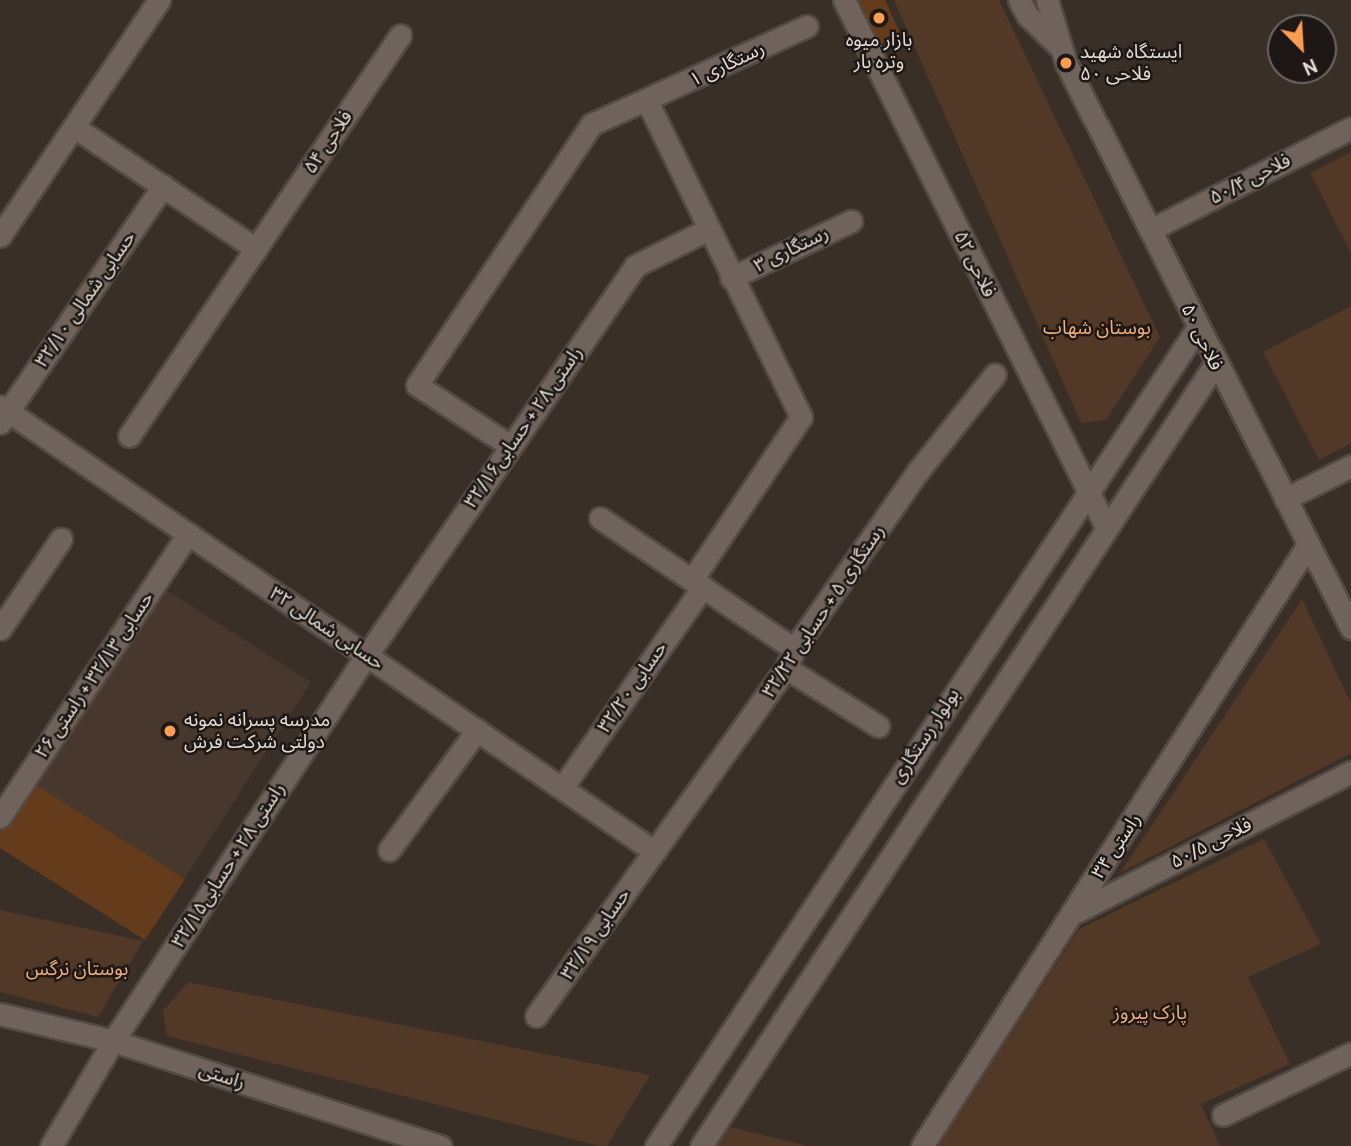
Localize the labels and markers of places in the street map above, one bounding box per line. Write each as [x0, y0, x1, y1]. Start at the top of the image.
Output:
marker: بازار میوه وتره بار [871, 10, 887, 26]
place label: بازار میوه وتره بار [846, 29, 912, 73]
place label: ایستگاه شهید فلاحی ۵۰ [1080, 41, 1182, 85]
marker: ایستگاه شهید فلاحی ۵۰ [1058, 55, 1074, 71]
place label: مدرسه پسرانه نمونه دولتی شرکت فرش [184, 709, 330, 753]
marker: مدرسه پسرانه نمونه دولتی شرکت فرش [162, 723, 178, 739]

